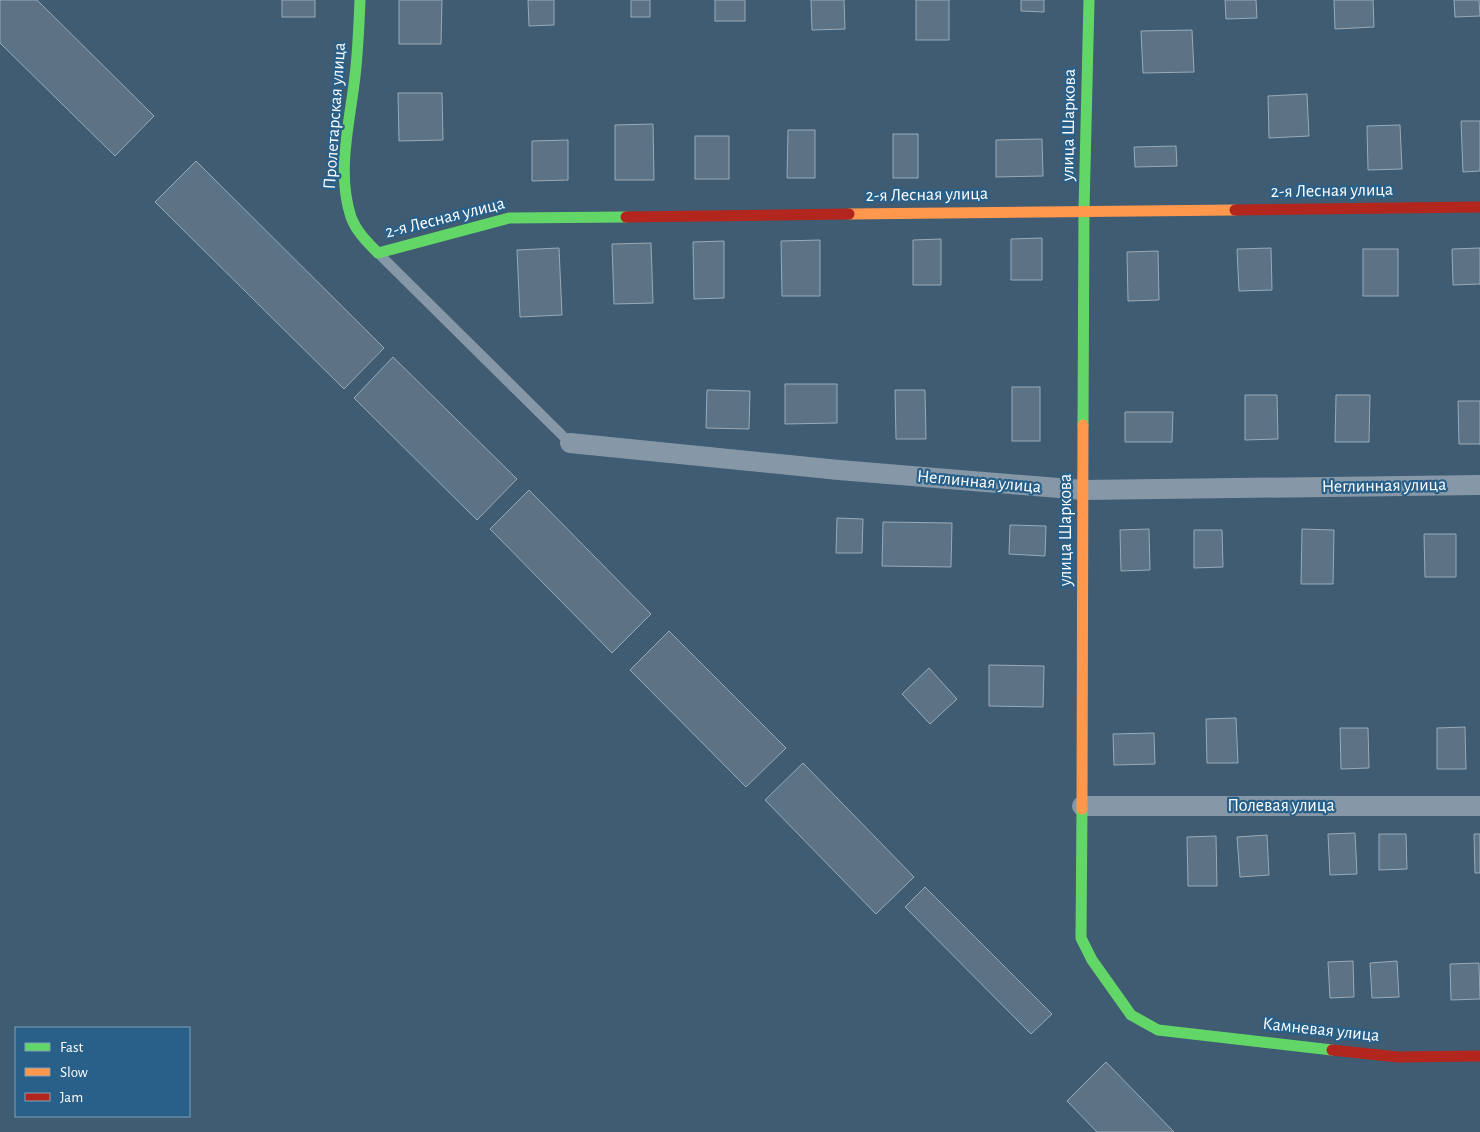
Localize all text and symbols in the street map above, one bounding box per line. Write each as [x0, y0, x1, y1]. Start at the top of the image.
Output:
street label: Пролетарская улица [321, 42, 349, 190]
street label: улица Шаркова [1059, 69, 1079, 182]
street label: 2-я Лесная улица [1271, 181, 1393, 201]
street label: 2-я Лесная улица [866, 185, 988, 205]
street label: 2-я Лесная улица [383, 194, 507, 242]
street label: Неглинная улица [916, 468, 1042, 496]
street label: улица Шаркова [1057, 474, 1075, 587]
street label: Неглинная улица [1321, 476, 1447, 496]
street label: Полевая улица [1227, 797, 1335, 815]
street label: Камневая улица [1262, 1015, 1380, 1045]
legend [15, 1027, 190, 1117]
text: Fast [60, 1040, 84, 1055]
text: Slow [60, 1065, 88, 1080]
text: Jam [60, 1090, 83, 1105]

